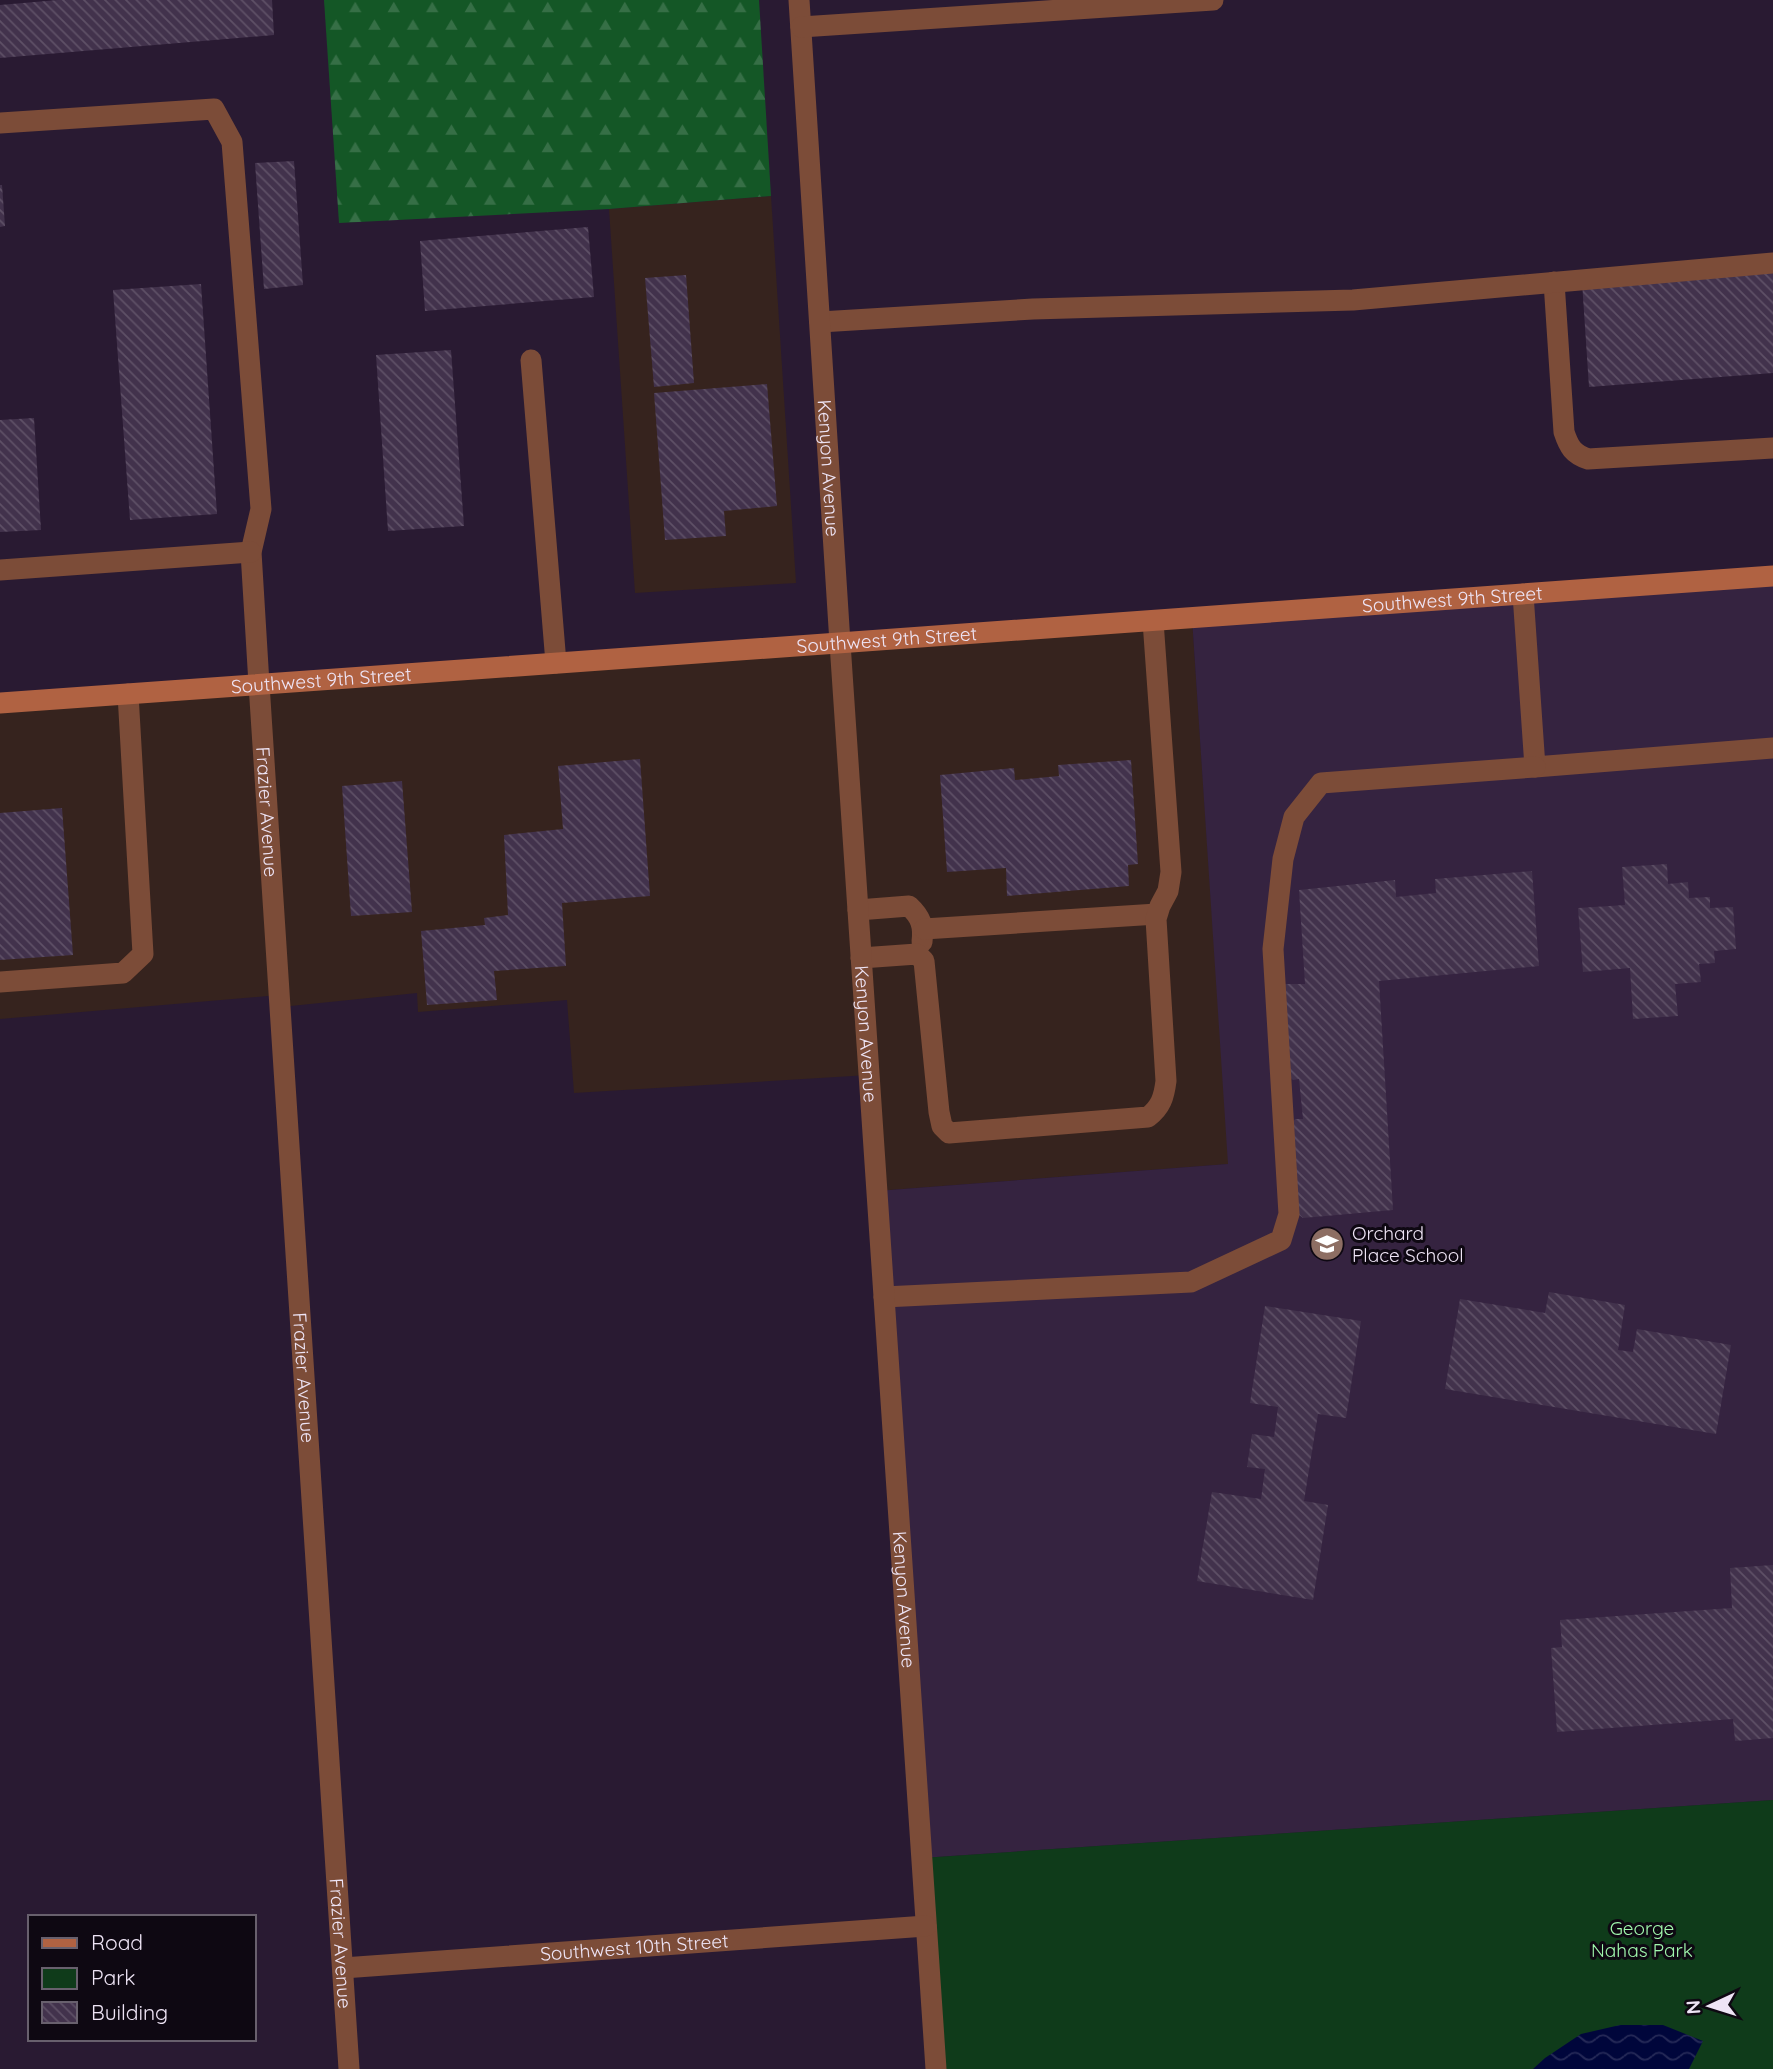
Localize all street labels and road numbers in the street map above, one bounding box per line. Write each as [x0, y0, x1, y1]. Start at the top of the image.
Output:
street label: Kenyon Avenue [812, 399, 845, 537]
street label: Southwest 9th Street [1361, 581, 1543, 617]
street label: Southwest 9th Street [796, 621, 978, 658]
street label: Southwest 9th Street [230, 662, 412, 698]
street label: Frazier Avenue [251, 746, 284, 878]
street label: Kenyon Avenue [850, 964, 883, 1103]
street label: Frazier Avenue [288, 1312, 320, 1444]
street label: Kenyon Avenue [888, 1530, 921, 1669]
street label: Frazier Avenue [325, 1877, 357, 2009]
street label: Southwest 10th Street [539, 1928, 729, 1966]

